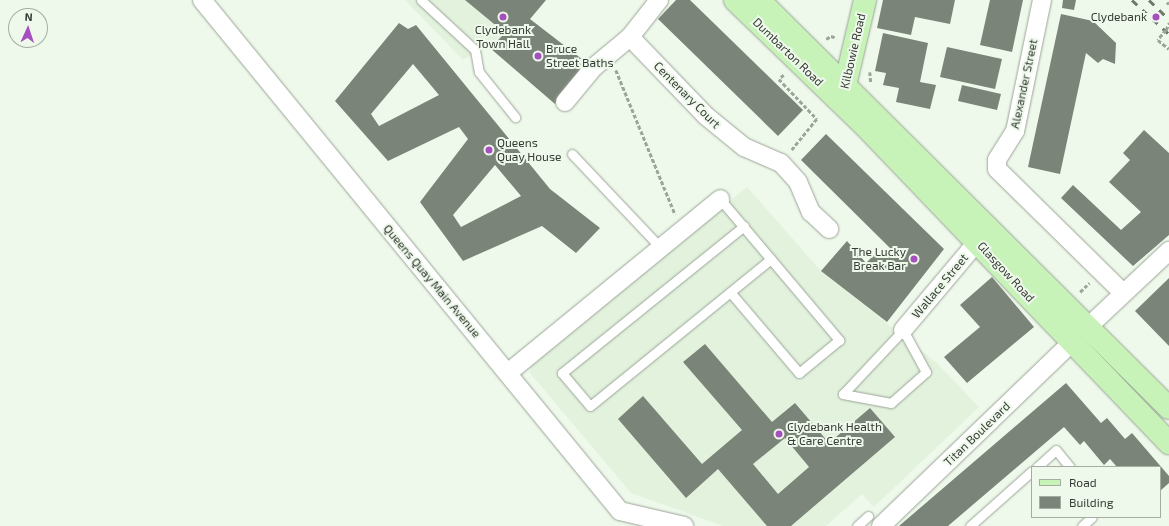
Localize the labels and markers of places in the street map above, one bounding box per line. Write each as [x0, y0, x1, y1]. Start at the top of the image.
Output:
place label: Clydebank [1091, 10, 1147, 24]
marker: Clydebank [1150, 11, 1162, 23]
marker: Clydebank Town Hall [498, 12, 508, 22]
place label: Clydebank Town Hall [475, 23, 531, 51]
place label: Bruce Street Baths [546, 42, 614, 70]
marker: Bruce Street Baths [533, 51, 543, 61]
place label: Queens Quay House [497, 136, 562, 164]
marker: Queens Quay House [484, 145, 494, 155]
place label: The Lucky Break Bar [852, 245, 906, 273]
marker: The Lucky Break Bar [909, 254, 919, 264]
place label: Clydebank Health & Care Centre [787, 420, 882, 448]
marker: Clydebank Health & Care Centre [774, 429, 784, 439]

